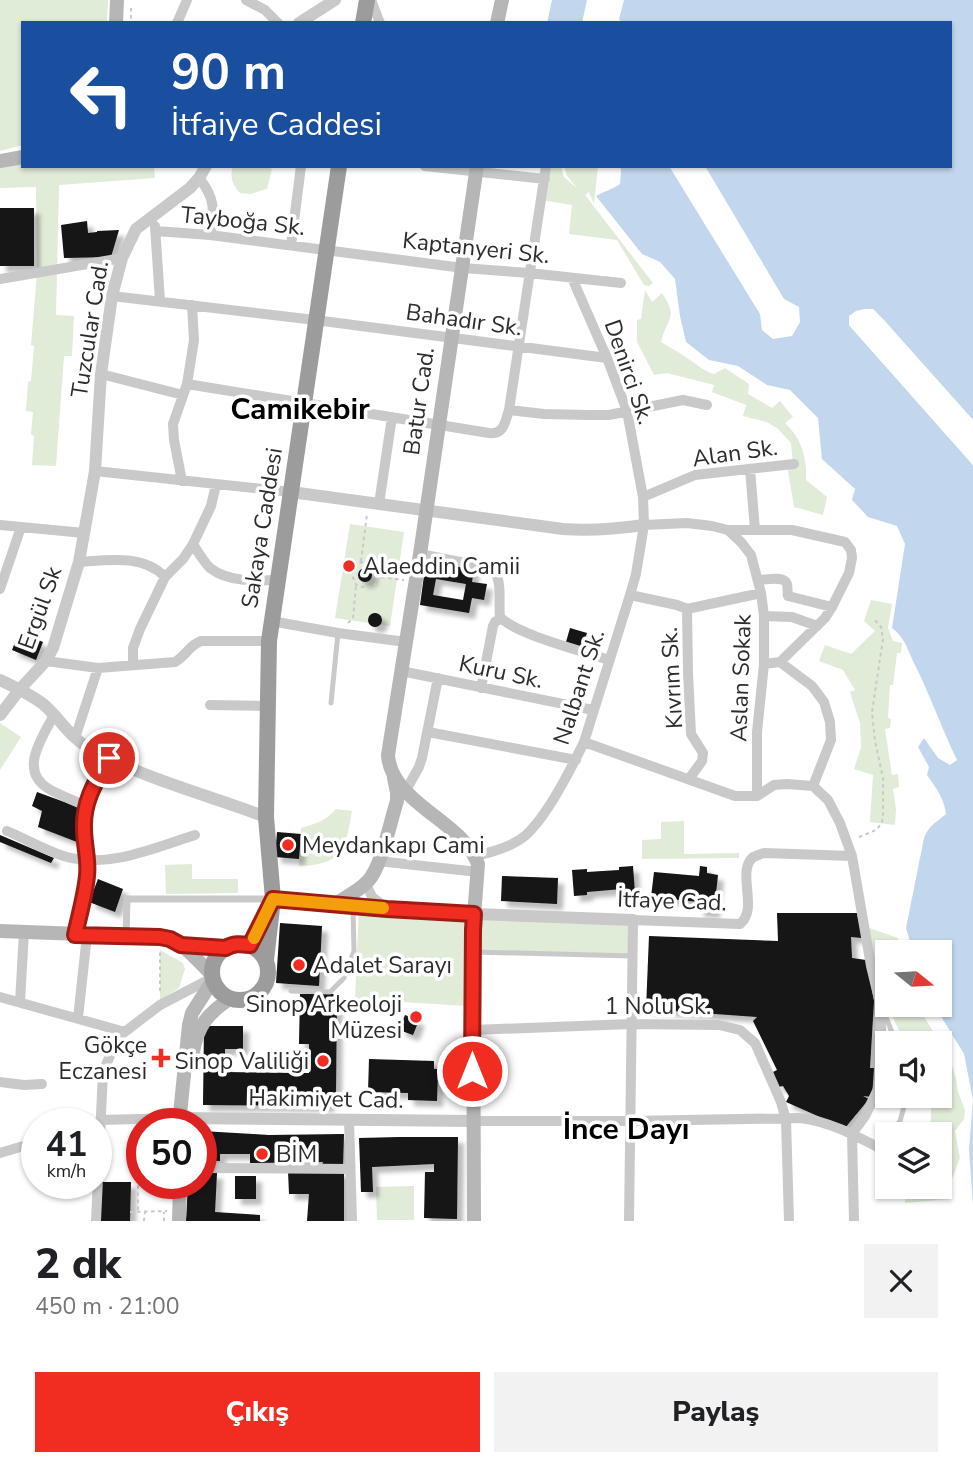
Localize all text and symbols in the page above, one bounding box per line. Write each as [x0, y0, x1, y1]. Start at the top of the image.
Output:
text: 90 m [171, 39, 286, 106]
icon: left [56, 49, 147, 140]
text: İtfaiye Caddesi [171, 103, 382, 146]
street label: Tayboğa Sk. [179, 199, 307, 243]
street label: Kaptanyeri Sk. [401, 225, 551, 271]
street label: Tuzcular Cad. [64, 258, 116, 400]
street label: Bahadır Sk. [404, 297, 524, 343]
street label: Denirci Sk. [597, 315, 661, 429]
street label: Batur Cad. [396, 345, 442, 457]
district label: Camikebir [230, 389, 370, 430]
street label: Alan Sk. [690, 432, 780, 474]
street label: Sakaya Caddesi [234, 445, 290, 611]
place label: Alaeddin Camii [363, 551, 520, 582]
marker: Alaeddin Camii [341, 558, 357, 574]
street label: Ergül Sk [11, 562, 69, 654]
street label: Aslan Sokak [723, 613, 759, 742]
street label: Nalbant Sk. [546, 625, 612, 749]
street label: Kıvrım Sk. [654, 626, 690, 730]
street label: Kuru Sk. [456, 648, 546, 696]
pin [79, 728, 139, 788]
icon: arrive [90, 739, 128, 777]
place label: Meydankapı Cami [302, 830, 485, 861]
marker: Meydankapı Cami [280, 837, 296, 853]
street label: İtfaye Cad. [617, 884, 727, 918]
north arrow [875, 940, 952, 1017]
map controls [875, 940, 952, 1199]
place label: Adalet Sarayı [313, 950, 452, 981]
marker: Adalet Sarayı [291, 957, 307, 973]
place label: Sinop Arkeoloji Müzesi [246, 989, 402, 1046]
street label: 1 Nolu Sk. [605, 991, 711, 1022]
marker: Sinop Arkeoloji Müzesi [408, 1009, 424, 1025]
place label: Gökçe Eczanesi [59, 1030, 147, 1087]
button: sound [875, 1031, 952, 1108]
position arrow [435, 1034, 509, 1108]
place label: Sinop Valiliği [175, 1046, 309, 1077]
marker: Gökçe Eczanesi [153, 1050, 169, 1066]
marker: Sinop Valiliği [315, 1053, 331, 1069]
street label: Hakimiyet Cad. [248, 1082, 404, 1116]
speed limit sign: 50 [126, 1108, 217, 1199]
district label: İnce Dayı [563, 1109, 689, 1150]
text: 41 [45, 1121, 88, 1168]
button: layers [875, 1122, 952, 1199]
place label: BİM [276, 1139, 317, 1170]
marker: BİM [254, 1146, 270, 1162]
text: km/h [47, 1159, 86, 1183]
text: 2 dk [35, 1236, 121, 1293]
button: close [864, 1244, 938, 1318]
text: 450 m · 21:00 [35, 1291, 180, 1322]
button: Çıkış [35, 1372, 480, 1452]
button: Paylaş [494, 1372, 938, 1452]

